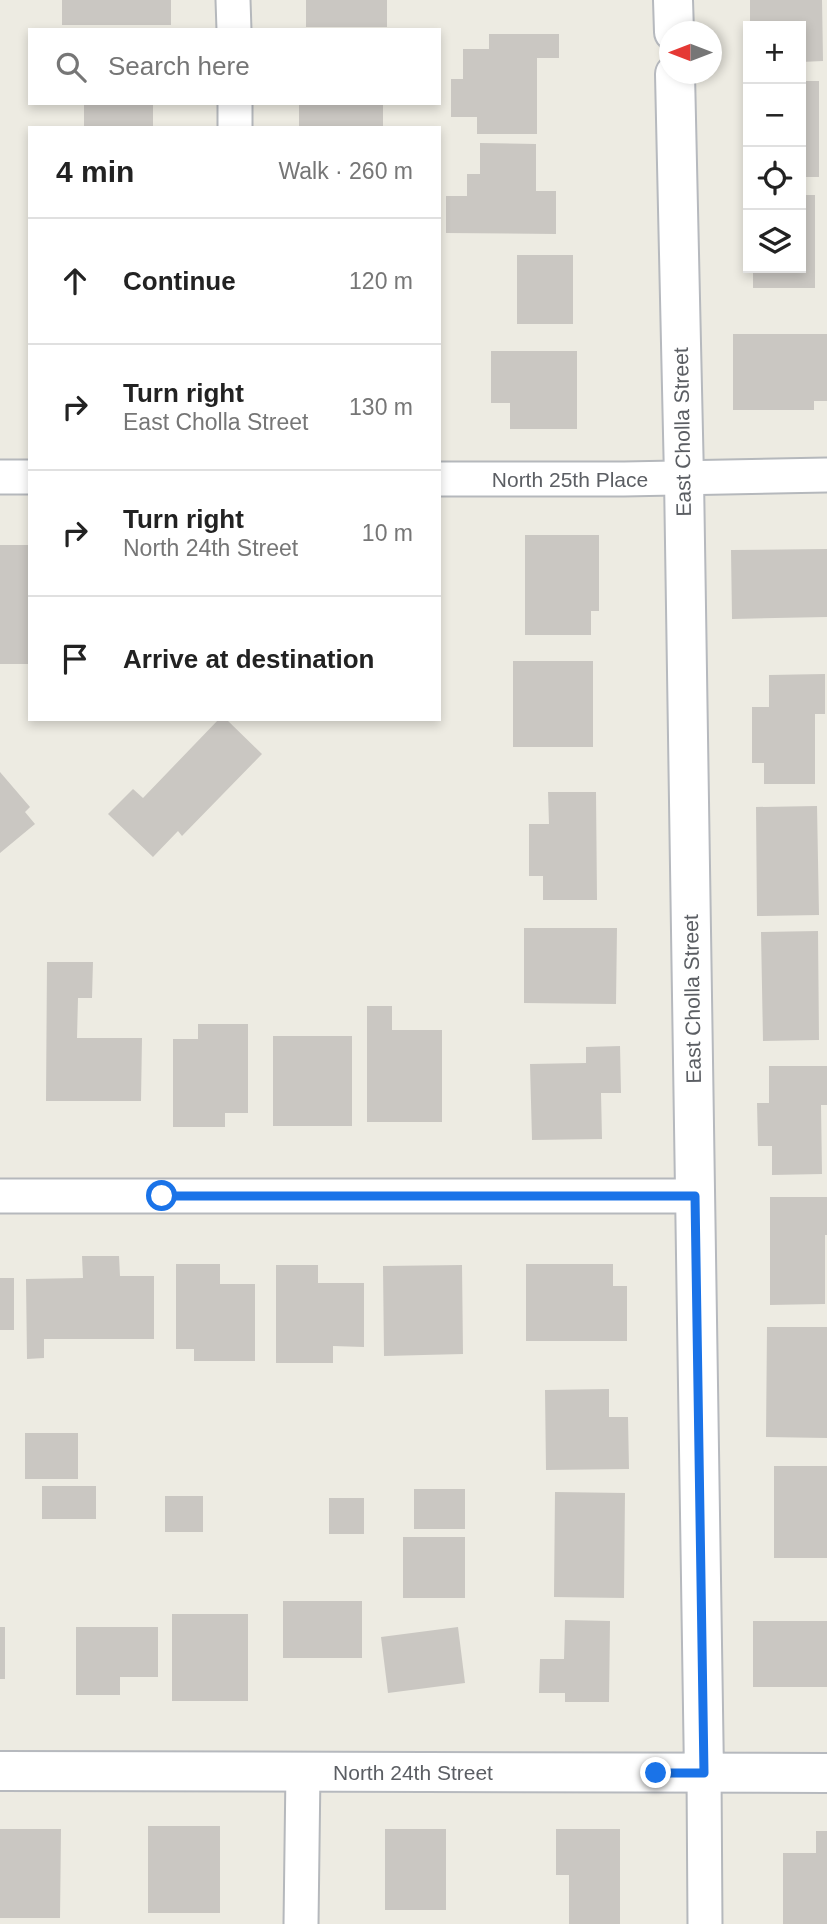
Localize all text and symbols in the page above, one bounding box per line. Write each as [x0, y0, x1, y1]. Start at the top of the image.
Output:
north arrow [659, 21, 722, 84]
map controls [743, 21, 806, 273]
button: + [743, 21, 806, 84]
search box [28, 28, 441, 105]
icon: search [52, 48, 90, 86]
text: Search here [108, 51, 250, 81]
button: − [743, 84, 806, 147]
button: locate [743, 147, 806, 210]
text: 4 min [56, 155, 134, 188]
text: Walk · 260 m [278, 158, 413, 184]
button: layers [743, 210, 806, 273]
icon: ahead [56, 262, 94, 300]
text: Continue [123, 266, 236, 296]
text: 120 m [349, 268, 413, 294]
street label: East Cholla Street [669, 347, 695, 517]
text: Turn right [123, 378, 244, 408]
icon: right [56, 388, 94, 426]
text: 130 m [349, 394, 413, 420]
text: East Cholla Street [123, 409, 308, 435]
street label: North 25th Place [492, 468, 648, 491]
text: Turn right [123, 504, 244, 534]
icon: right [56, 514, 94, 552]
text: 10 m [362, 520, 413, 546]
text: North 24th Street [123, 535, 298, 561]
icon: arrive [56, 640, 94, 678]
text: Arrive at destination [123, 644, 374, 674]
street label: East Cholla Street [679, 914, 705, 1084]
route start [146, 1180, 177, 1211]
route end [640, 1757, 671, 1788]
street label: North 24th Street [333, 1761, 493, 1784]

